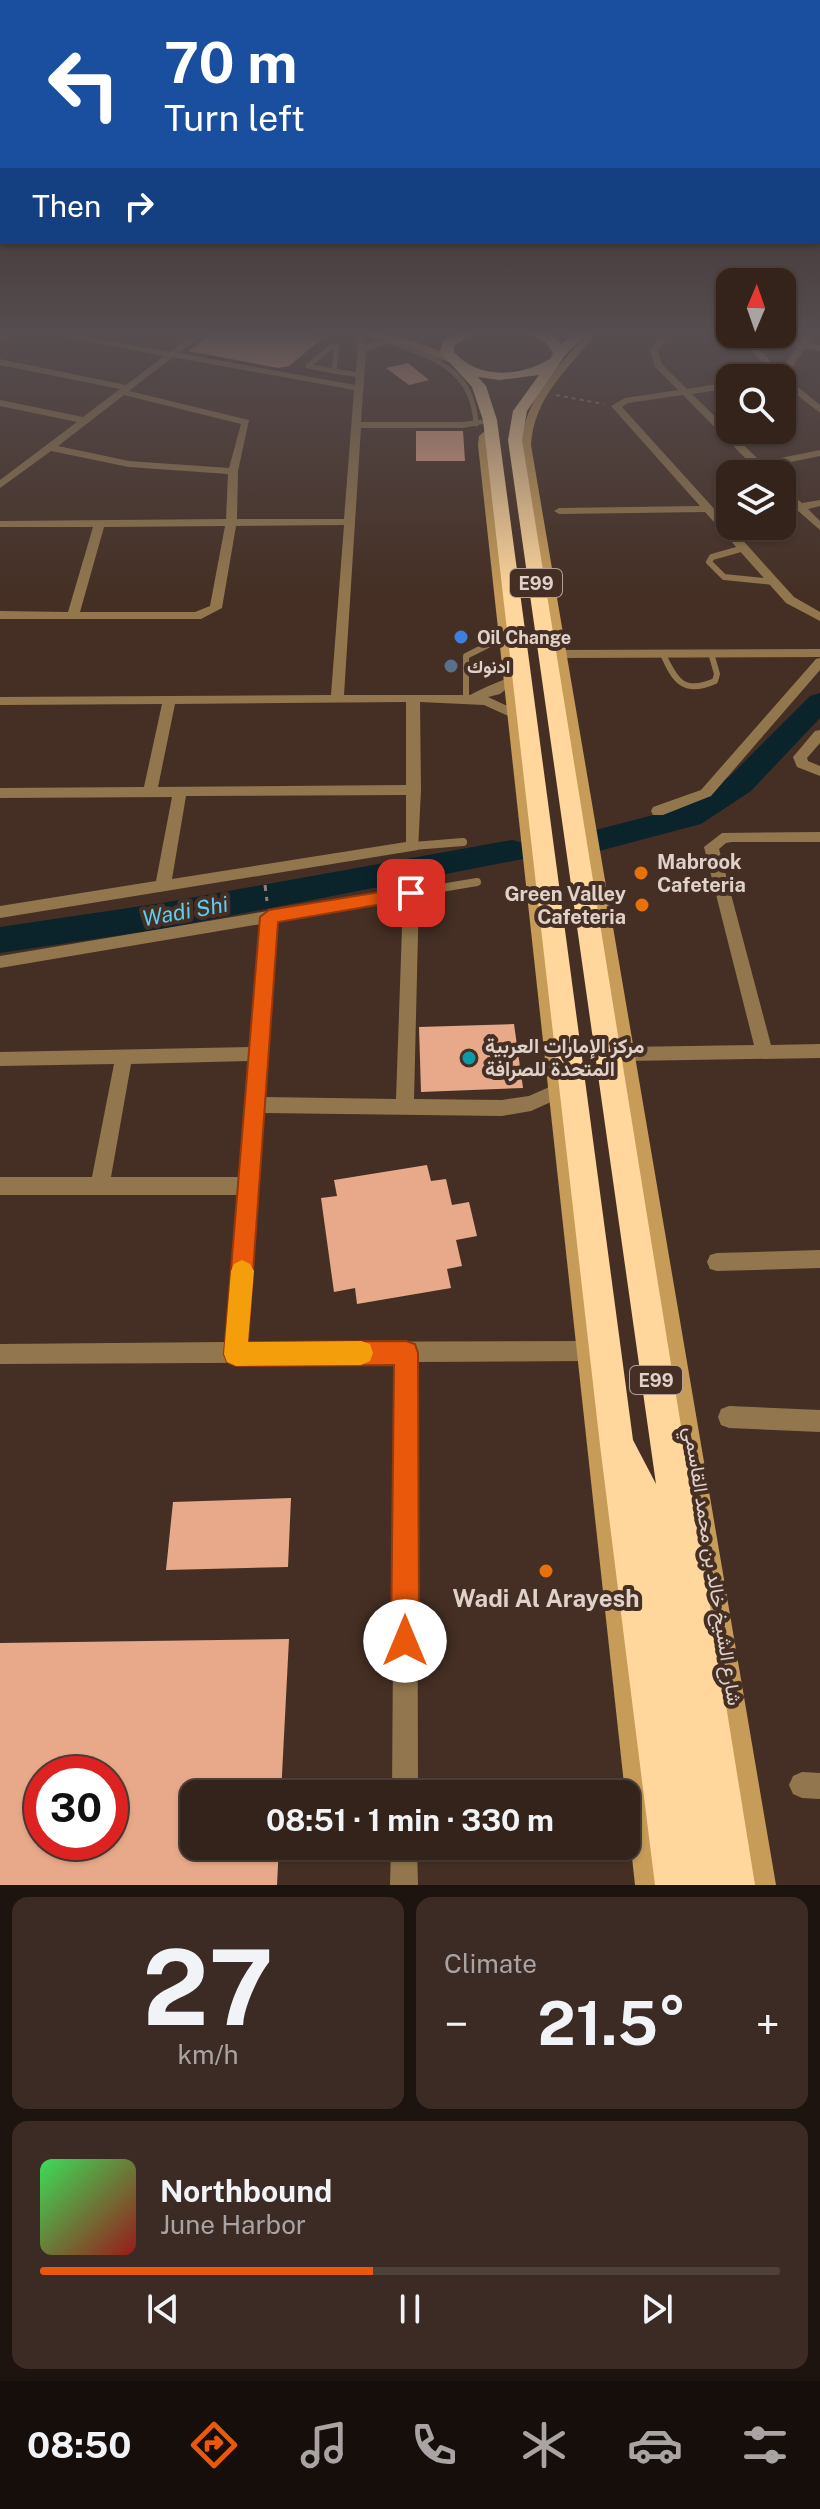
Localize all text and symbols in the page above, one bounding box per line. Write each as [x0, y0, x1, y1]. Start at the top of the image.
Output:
text: 70 m [164, 30, 297, 96]
icon: left [32, 32, 136, 136]
text: Turn left [164, 97, 305, 139]
icon: right [117, 184, 161, 228]
text: Then [32, 188, 101, 224]
north arrow [716, 268, 796, 348]
map controls [716, 268, 796, 540]
button: search [716, 364, 796, 444]
button: layers [716, 460, 796, 540]
road number: E99 [510, 569, 562, 597]
place label: Oil Change [477, 627, 571, 648]
marker: Oil Change [452, 628, 470, 646]
place label: ادنوك [467, 656, 510, 678]
marker: ادنوك [442, 657, 460, 675]
place label: Mabrook Cafeteria [657, 850, 746, 897]
pin [377, 859, 445, 927]
marker: Mabrook Cafeteria [632, 864, 650, 882]
icon: arrive [389, 871, 433, 915]
place label: Green Valley Cafeteria [504, 882, 626, 929]
water label: Wadi Shi [140, 891, 230, 931]
marker: Green Valley Cafeteria [633, 896, 651, 914]
place label: مركز الإمارات العربية المتحدة للصرافة [485, 1034, 644, 1082]
marker: مركز الإمارات العربية المتحدة للصرافة [460, 1049, 478, 1067]
road number: E99 [630, 1366, 682, 1394]
street label: شارع الشيخ خالد بن محمد القاسمي [674, 1425, 747, 1708]
marker: Wadi Al Arayesh [537, 1562, 555, 1580]
place label: Wadi Al Arayesh [453, 1584, 639, 1612]
position arrow [363, 1599, 447, 1683]
speed limit sign: 30 [24, 1756, 128, 1860]
text: 08:51 · 1 min · 330 m [266, 1802, 554, 1838]
text: 27 [142, 1926, 274, 2048]
text: Climate [444, 1948, 537, 1979]
text: 21.5° [538, 1988, 686, 2059]
text: − [444, 1998, 468, 2050]
text: + [756, 1998, 780, 2050]
text: km/h [177, 2039, 239, 2070]
text: Northbound [160, 2173, 332, 2209]
text: June Harbor [160, 2209, 306, 2240]
icon: previous [141, 2287, 185, 2331]
icon: pause [388, 2287, 432, 2331]
icon: next [635, 2287, 679, 2331]
icon: directions [186, 2417, 242, 2473]
icon: music [296, 2417, 352, 2473]
icon: phone [406, 2417, 462, 2473]
icon: climate [516, 2417, 572, 2473]
icon: car [627, 2417, 683, 2473]
icon: filters [737, 2417, 793, 2473]
text: 08:50 [27, 2424, 132, 2466]

